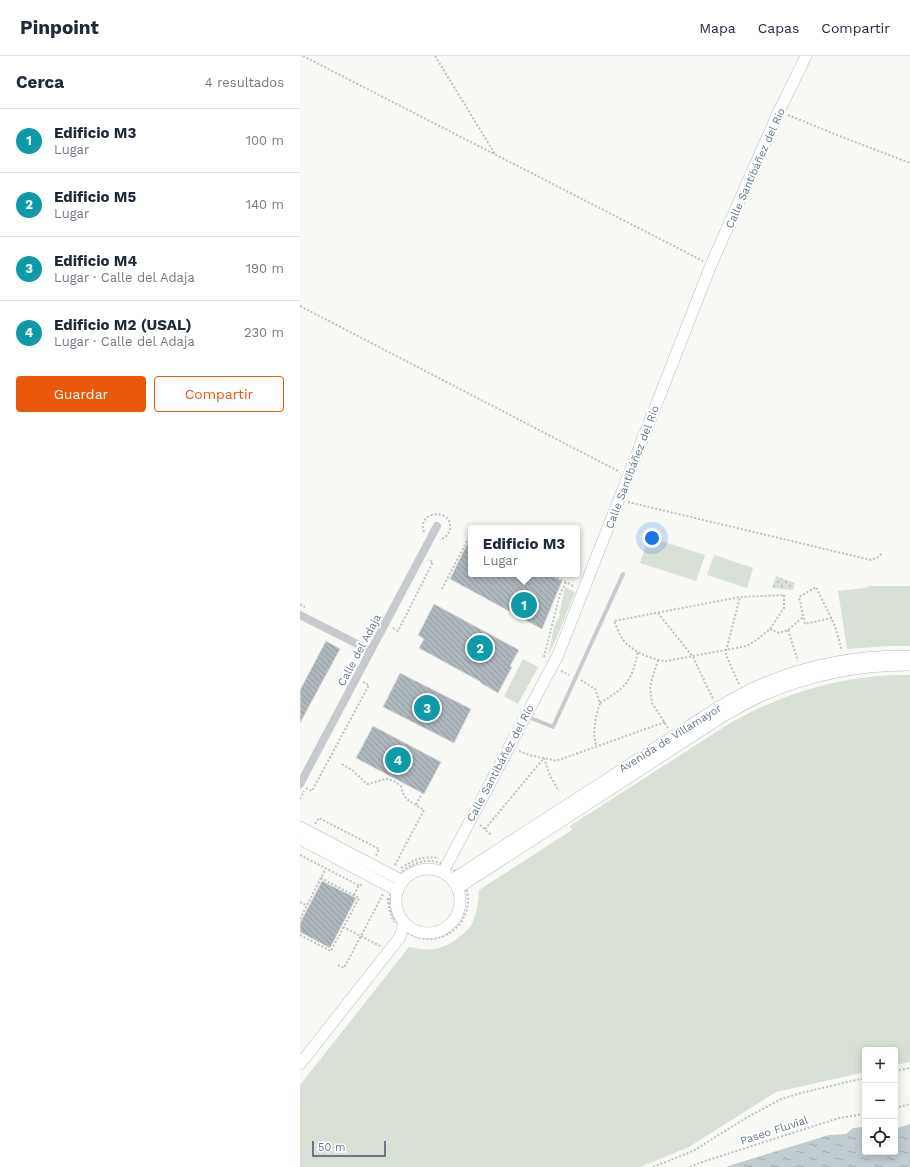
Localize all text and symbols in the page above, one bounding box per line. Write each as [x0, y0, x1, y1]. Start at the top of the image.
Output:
text: Pinpoint [20, 16, 99, 39]
text: Mapa [699, 20, 736, 36]
text: Capas [758, 20, 799, 36]
text: Compartir [821, 20, 890, 36]
text: Cerca [16, 72, 64, 92]
text: 4 resultados [205, 75, 284, 90]
street label: Calle Santibáñez del Río [723, 106, 788, 231]
text: Edificio M3 [54, 124, 136, 142]
text: 1 [26, 133, 32, 148]
text: 100 m [246, 133, 284, 148]
text: Lugar [54, 142, 89, 157]
text: Edificio M5 [54, 188, 136, 206]
text: 2 [25, 197, 33, 212]
text: 140 m [246, 197, 284, 212]
text: Lugar [54, 206, 89, 221]
text: Edificio M4 [54, 252, 137, 270]
text: 3 [25, 261, 33, 276]
text: 190 m [246, 261, 284, 276]
text: Lugar · Calle del Adaja [54, 270, 195, 285]
text: Edificio M2 (USAL) [54, 316, 192, 334]
text: 4 [25, 325, 33, 340]
text: 230 m [244, 325, 284, 340]
text: Lugar · Calle del Adaja [54, 334, 195, 349]
button: Guardar [16, 376, 146, 412]
button: Compartir [154, 376, 284, 412]
street label: Calle Santibáñez del Río [603, 404, 662, 531]
popup [468, 525, 580, 577]
your location [642, 528, 662, 548]
text: Edificio M3 [483, 535, 565, 553]
text: Lugar [483, 553, 518, 568]
pin: 1 [511, 590, 537, 620]
street label: Calle del Adaja [335, 612, 384, 688]
pin: 2 [467, 633, 493, 663]
pin: 3 [414, 693, 440, 723]
street label: Avenida de Villamayor [617, 701, 724, 775]
street label: Calle Santibáñez del Río [464, 702, 537, 824]
pin: 4 [385, 745, 411, 775]
map controls [862, 1047, 898, 1155]
button: + [862, 1047, 898, 1083]
button: − [862, 1083, 898, 1119]
street label: Paseo Fluvial [739, 1113, 810, 1148]
button: locate [862, 1119, 898, 1155]
scale bar [312, 1139, 386, 1158]
text: 50 m [318, 1141, 345, 1154]

